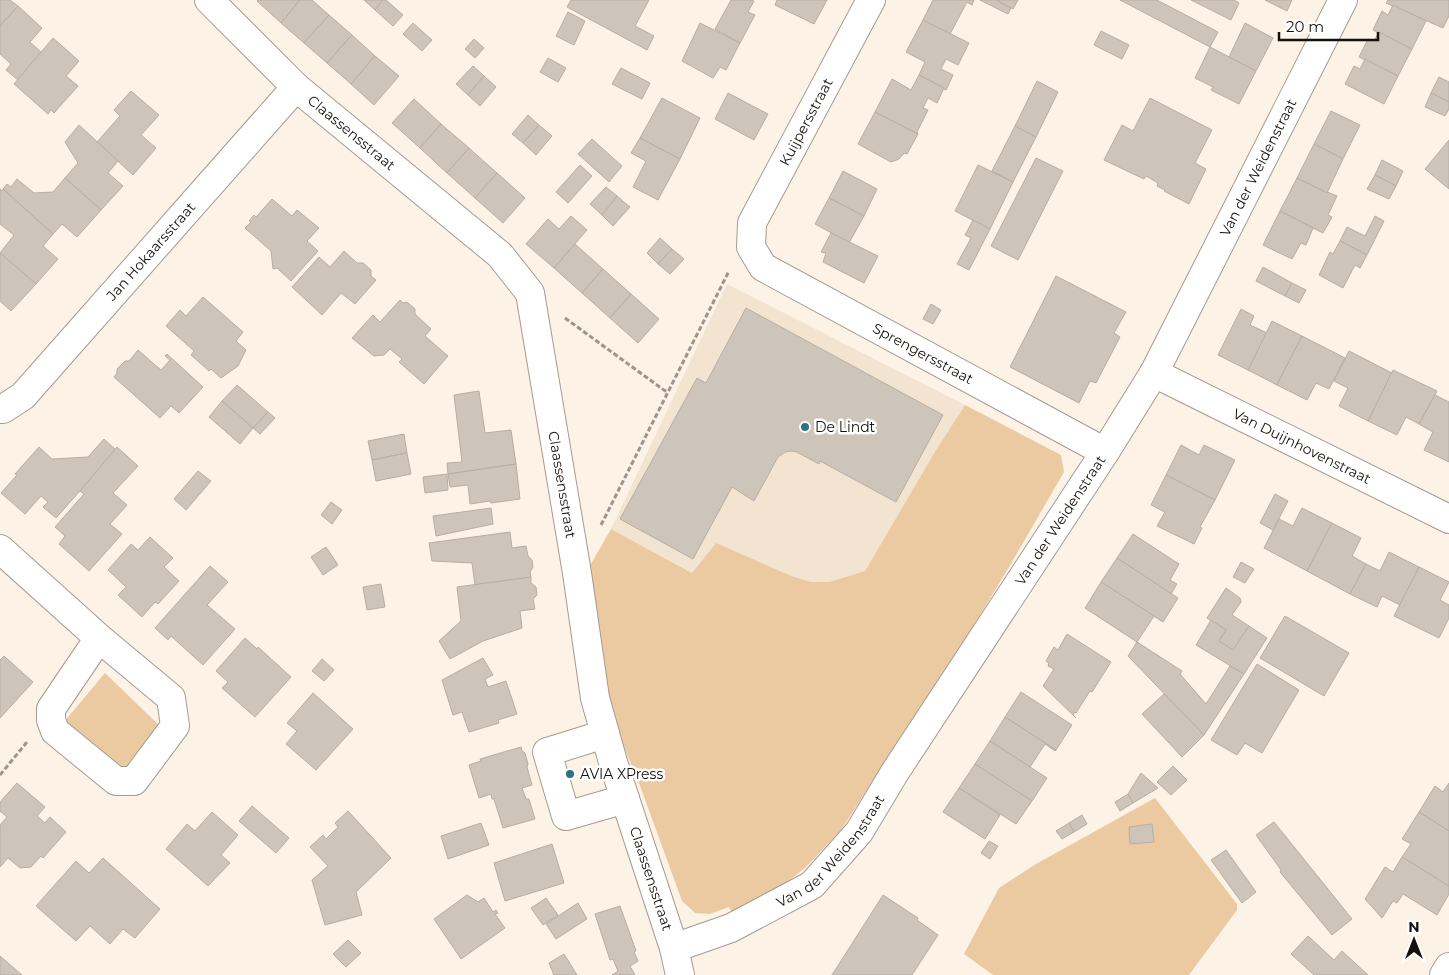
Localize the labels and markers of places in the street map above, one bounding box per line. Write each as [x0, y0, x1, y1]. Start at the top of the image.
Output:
place label: De Lindt [815, 418, 876, 436]
marker: De Lindt [799, 421, 811, 433]
place label: AVIA XPress [580, 765, 663, 783]
marker: AVIA XPress [564, 768, 576, 780]

